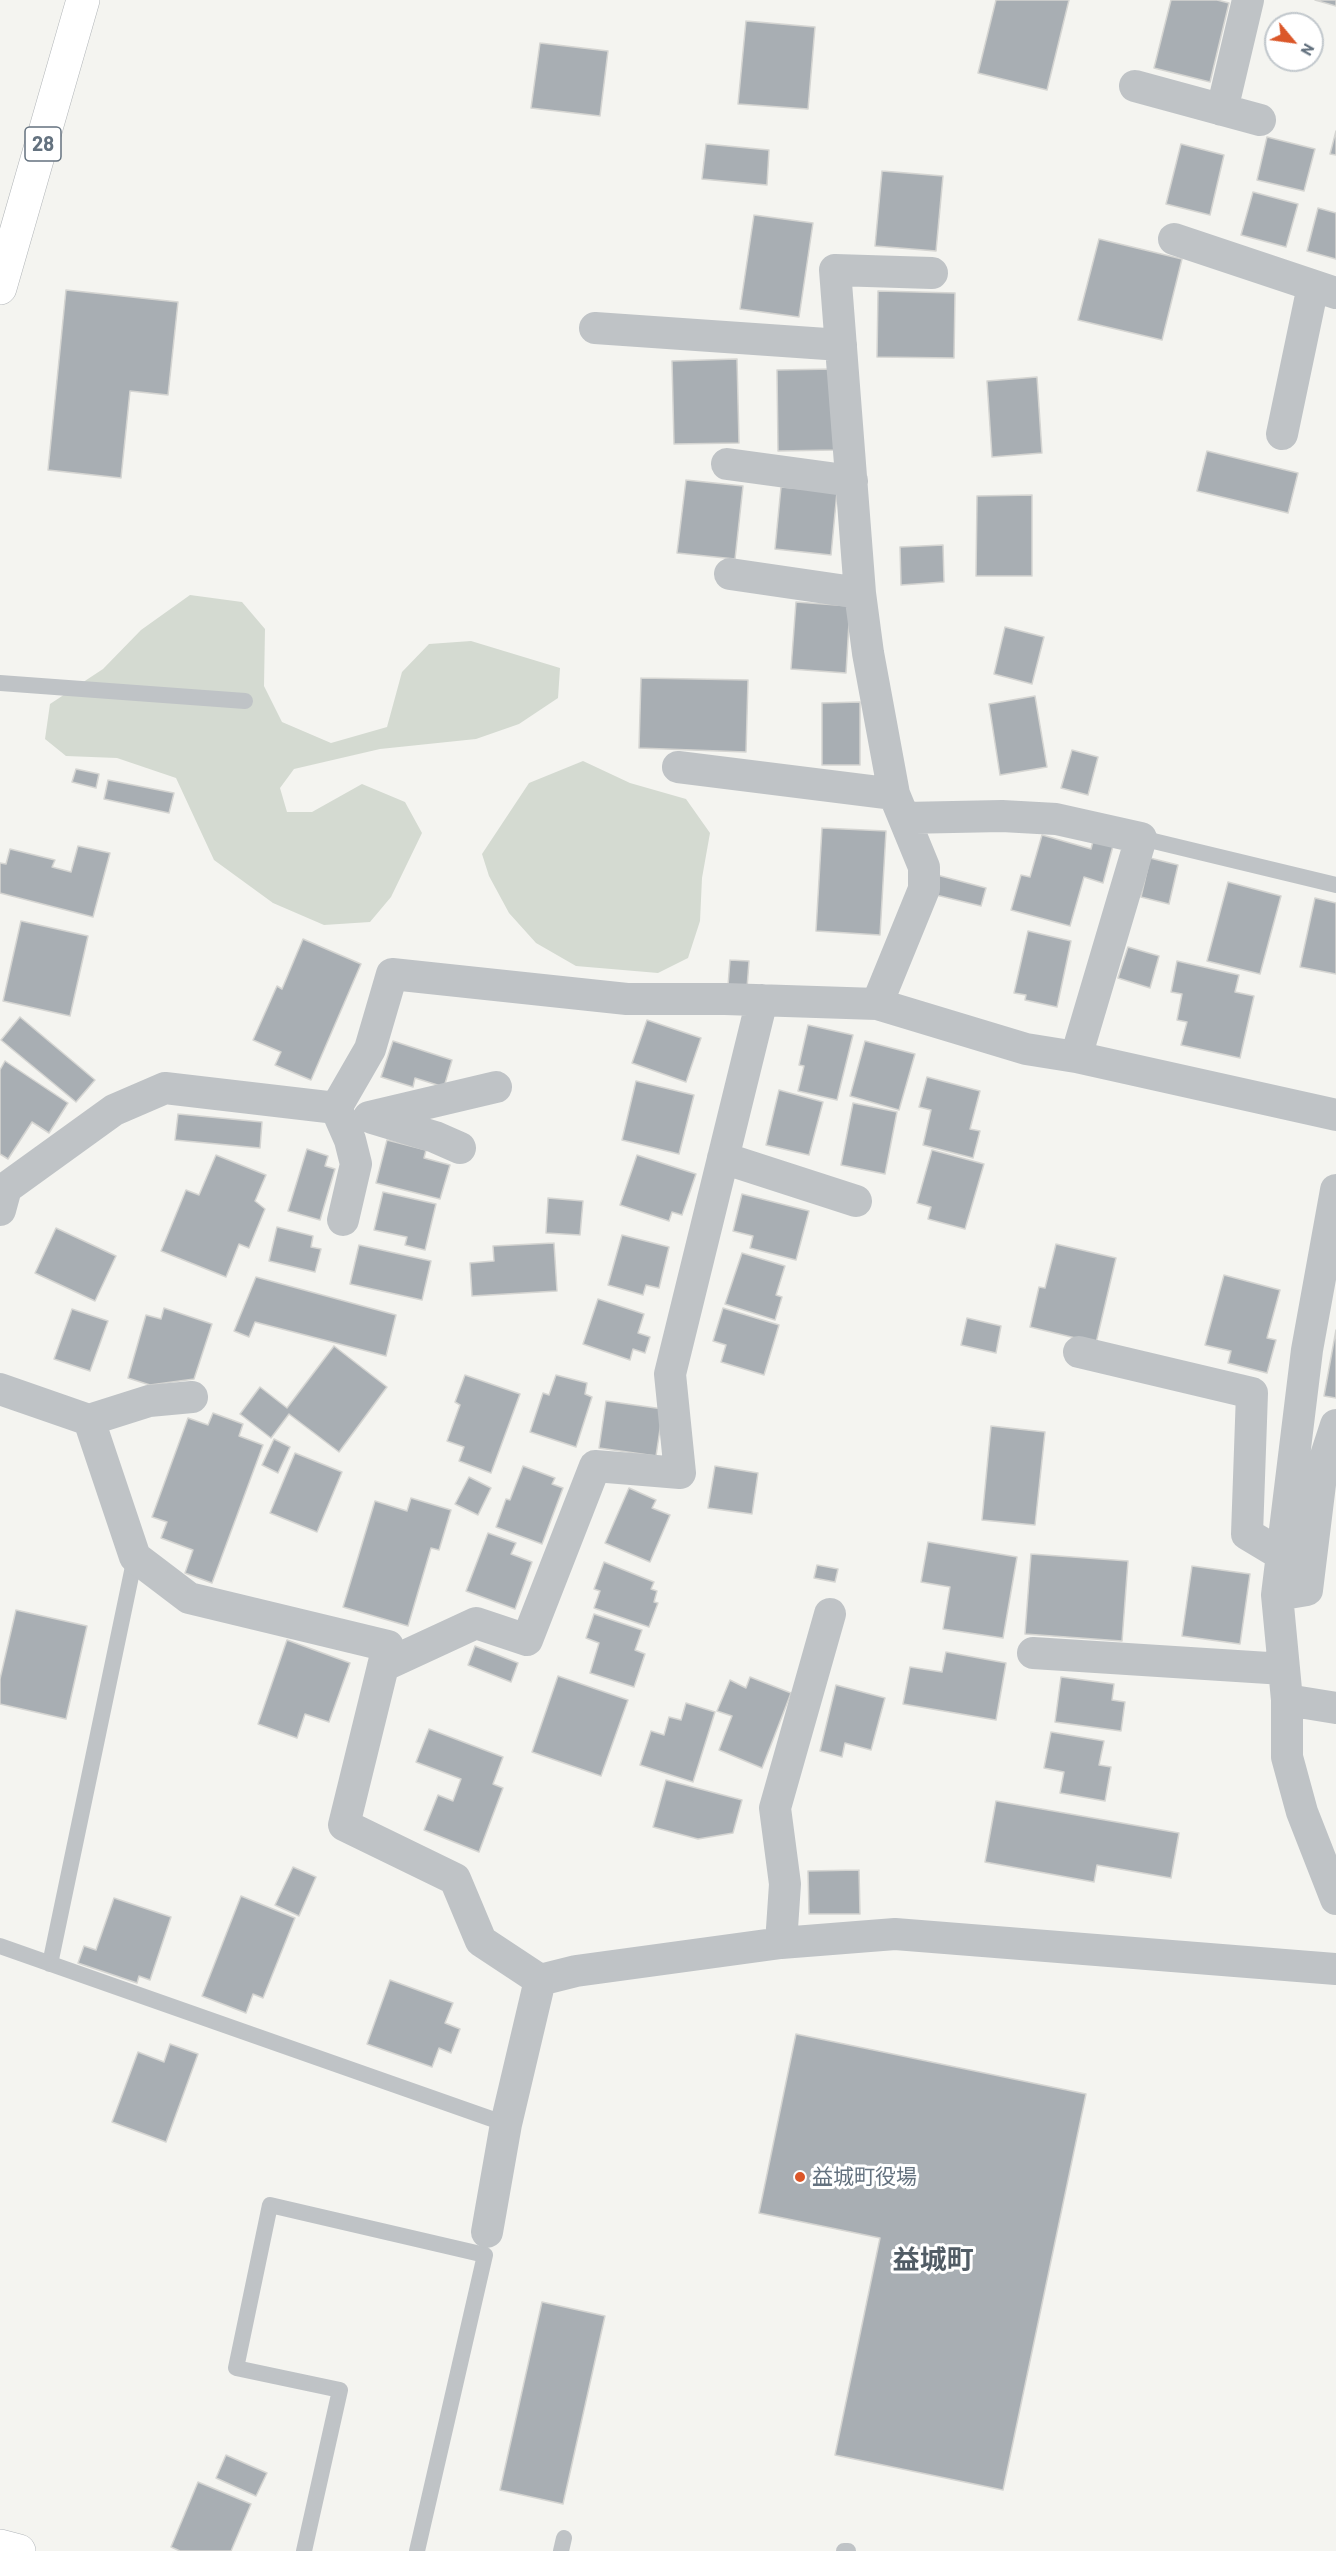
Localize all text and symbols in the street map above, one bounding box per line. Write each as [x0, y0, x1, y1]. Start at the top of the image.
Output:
north arrow [1264, 12, 1324, 72]
text: N [1298, 41, 1319, 59]
road number: 28 [25, 127, 61, 161]
place label: 益城町役場 [812, 2164, 917, 2190]
marker: 益城町役場 [793, 2170, 807, 2184]
district label: 益城町 [893, 2244, 973, 2276]

